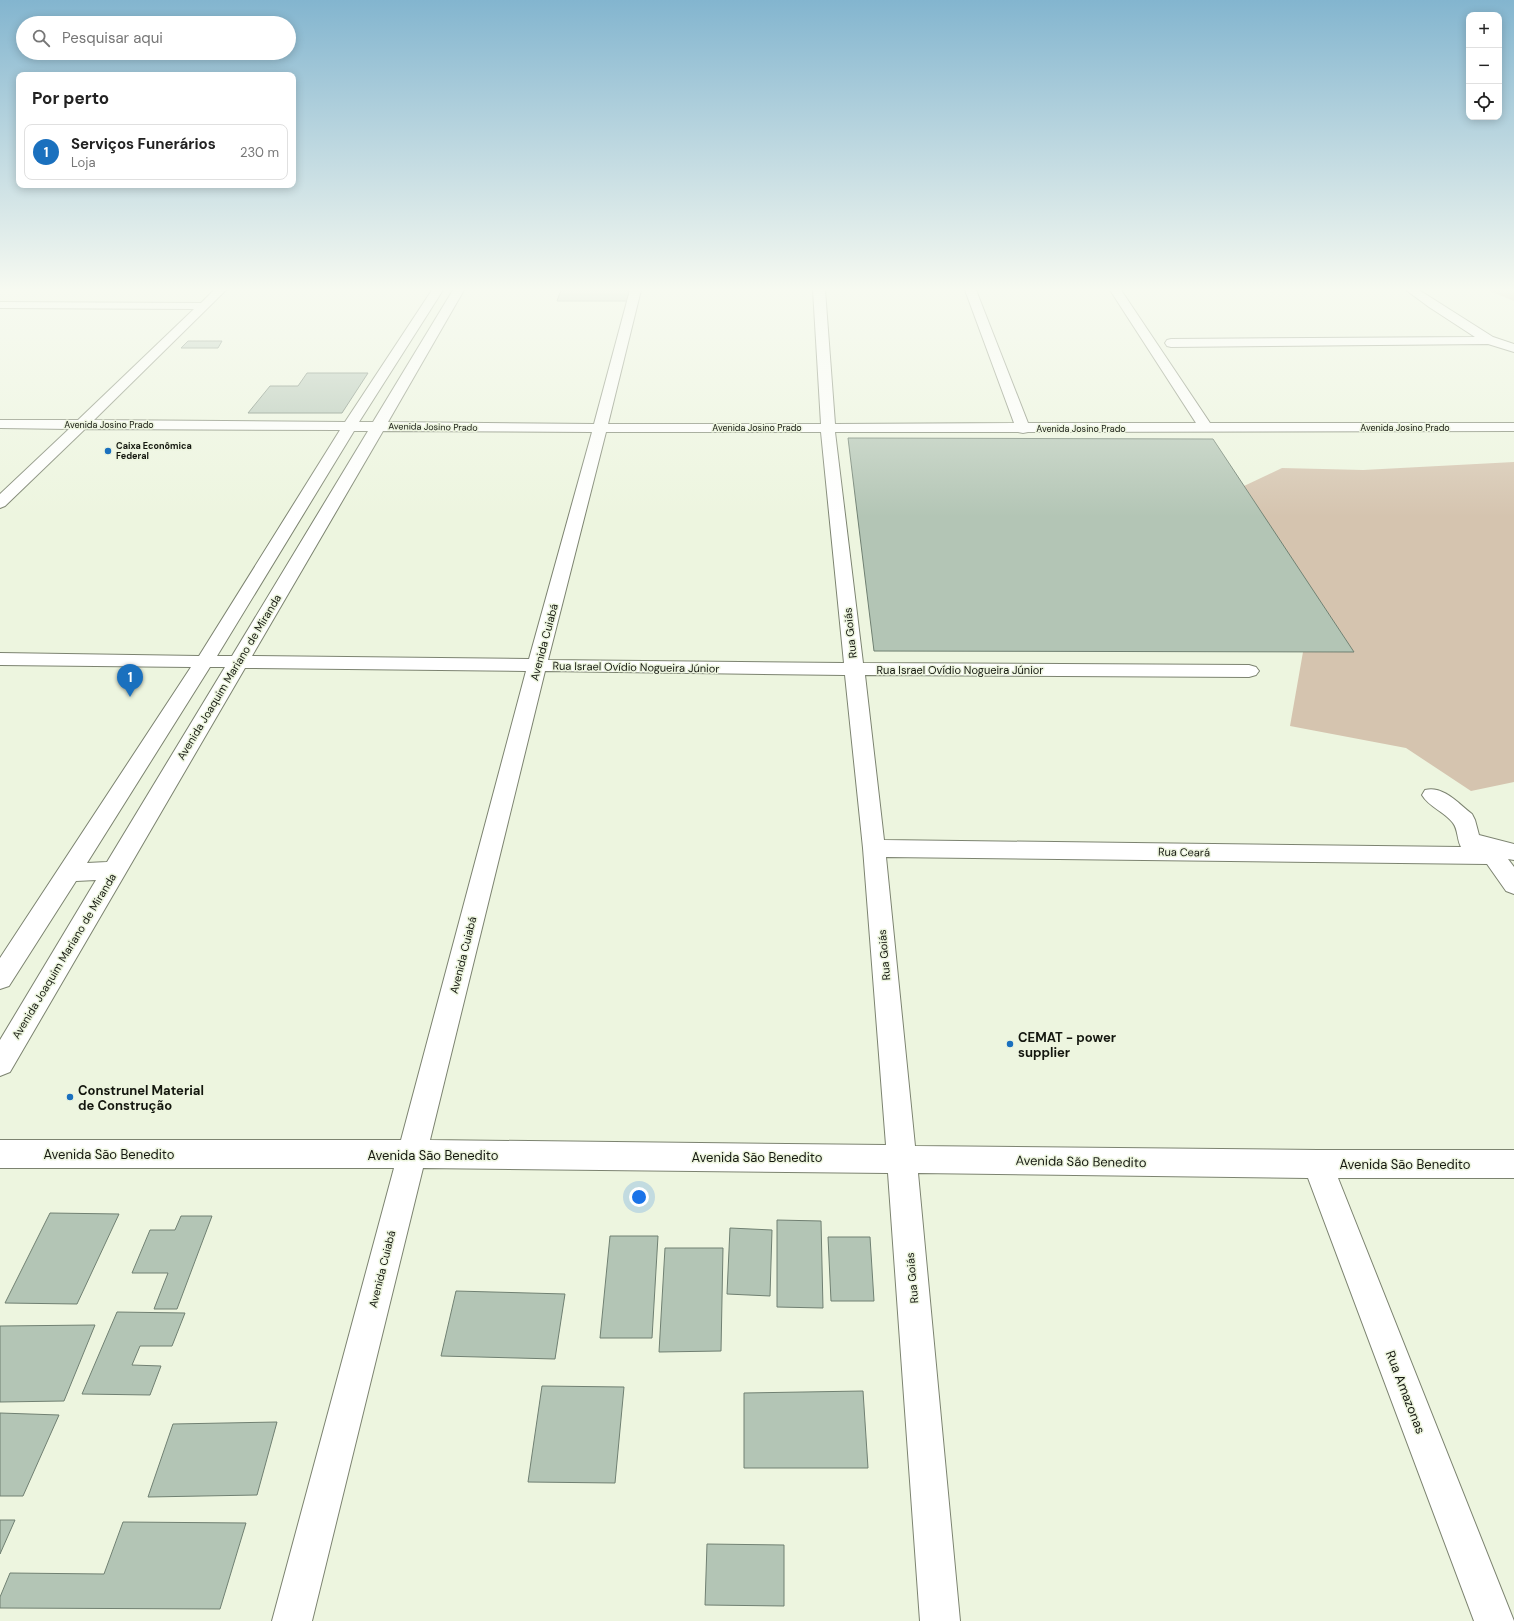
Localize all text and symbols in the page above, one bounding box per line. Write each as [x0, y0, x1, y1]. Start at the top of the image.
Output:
map controls [1466, 12, 1502, 120]
button: + [1466, 12, 1502, 48]
search box [16, 16, 296, 60]
icon: search [30, 27, 52, 49]
text: Pesquisar aqui [62, 28, 163, 48]
button: − [1466, 48, 1502, 84]
button: locate [1466, 84, 1502, 120]
text: Por perto [32, 87, 109, 109]
text: Serviços Funerários [71, 134, 216, 154]
text: 1 [44, 144, 48, 161]
text: 230 m [240, 144, 279, 161]
text: Loja [71, 154, 96, 171]
street label: Avenida Josino Prado [64, 419, 154, 431]
street label: Avenida Josino Prado [388, 420, 478, 434]
street label: Avenida Josino Prado [712, 422, 802, 434]
street label: Avenida Josino Prado [1360, 422, 1450, 434]
street label: Avenida Josino Prado [1036, 423, 1126, 435]
place label: Caixa Econômica Federal [116, 440, 192, 462]
marker: Caixa Econômica Federal [103, 446, 113, 456]
street label: Avenida Joaquim Mariano de Miranda [174, 592, 284, 762]
street label: Avenida Cuiabá [527, 602, 561, 682]
street label: Rua Goiás [840, 607, 860, 659]
street label: Rua Israel Ovídio Nogueira Júnior [552, 659, 720, 675]
street label: Rua Israel Ovídio Nogueira Júnior [877, 663, 1043, 677]
pin: 1 [117, 664, 143, 697]
street label: Rua Ceará [1158, 845, 1210, 859]
street label: Avenida Joaquim Mariano de Miranda [9, 871, 119, 1041]
street label: Avenida Cuiabá [447, 915, 479, 995]
street label: Rua Goiás [875, 929, 893, 981]
place label: CEMAT - power supplier [1018, 1029, 1117, 1061]
marker: CEMAT - power supplier [1005, 1039, 1015, 1049]
place label: Construnel Material de Construção [78, 1082, 204, 1114]
marker: Construnel Material de Construção [65, 1092, 75, 1102]
street label: Avenida São Benedito [44, 1146, 175, 1163]
street label: Avenida São Benedito [368, 1147, 499, 1164]
street label: Avenida São Benedito [692, 1149, 823, 1166]
street label: Avenida São Benedito [1015, 1152, 1147, 1171]
street label: Avenida São Benedito [1340, 1156, 1471, 1173]
your location [629, 1187, 649, 1207]
street label: Avenida Cuiabá [366, 1229, 398, 1309]
street label: Rua Goiás [903, 1252, 921, 1304]
street label: Rua Amazonas [1382, 1348, 1429, 1436]

